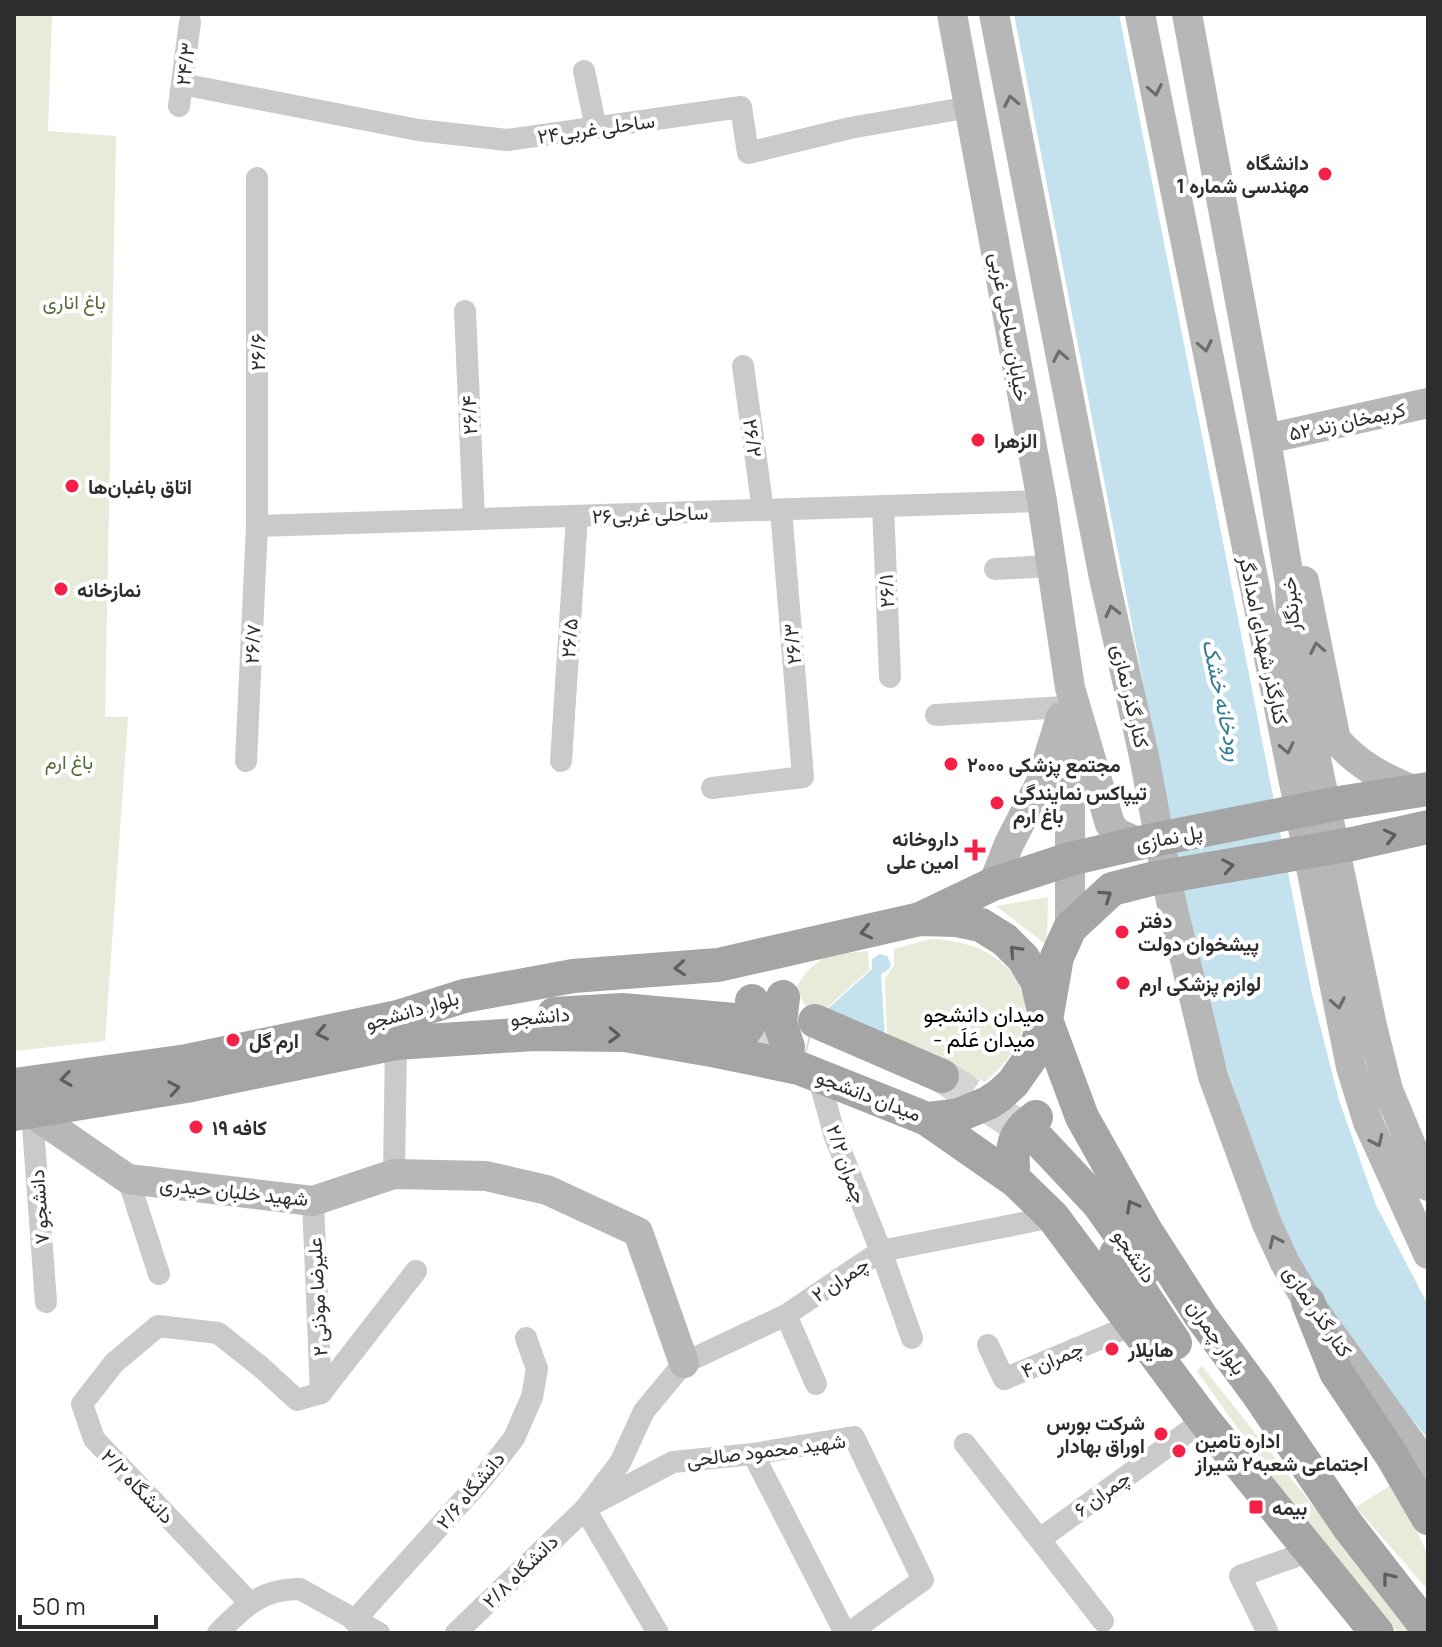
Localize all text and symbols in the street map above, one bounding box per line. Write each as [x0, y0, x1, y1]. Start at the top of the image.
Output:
street label: ۲۴/۳ [169, 41, 201, 87]
one-way arrow [1146, 84, 1163, 97]
one-way arrow [1003, 94, 1020, 108]
street label: ساحلی غربی۲۴ [536, 106, 656, 150]
place label: دانشگاه مهندسی شماره 1 [1176, 149, 1309, 199]
marker: دانشگاه مهندسی شماره 1 [1316, 165, 1334, 183]
street label: خیابان ساحلی غربی [984, 250, 1036, 404]
park label: باغ اناری [42, 288, 106, 316]
street label: ۲۶/۶ [244, 333, 271, 371]
one-way arrow [1196, 339, 1213, 352]
one-way arrow [1052, 350, 1069, 363]
street label: ۲۶/۴ [455, 395, 483, 435]
street label: کریمخان زند ۵۲ [1286, 395, 1408, 447]
street label: ۲۶/۲ [737, 417, 769, 459]
place label: الزهرا [994, 427, 1037, 454]
marker: الزهرا [969, 431, 987, 449]
place label: اتاق باغبان‌ها [88, 473, 192, 500]
marker: اتاق باغبان‌ها [63, 477, 81, 495]
street label: ساحلی غربی۲۶ [591, 498, 709, 530]
street label: کنارگذر شهدای امدادگر [1233, 552, 1295, 727]
street label: ۲۶/۱ [872, 574, 900, 608]
place label: نمازخانه [77, 576, 141, 603]
street label: خبرنگار [1274, 576, 1306, 633]
marker: نمازخانه [52, 580, 70, 598]
one-way arrow [1104, 605, 1121, 618]
street label: ۲۶/۵ [554, 617, 584, 659]
street label: ۲۶/۳ [777, 622, 807, 666]
street label: ۲۶/۷ [237, 623, 267, 665]
water label: رودخانه خشک [1195, 636, 1251, 764]
one-way arrow [1309, 641, 1326, 655]
street label: کنار گذر نمازی [1106, 642, 1156, 751]
one-way arrow [1278, 741, 1295, 754]
park label: باغ ارم [45, 748, 93, 776]
place label: مجتمع پزشکی ۲۰۰۰ [967, 751, 1121, 779]
marker: مجتمع پزشکی ۲۰۰۰ [942, 755, 960, 773]
place label: تیپاکس نمایندگی باغ ارم [1013, 779, 1147, 830]
marker: تیپاکس نمایندگی باغ ارم [988, 794, 1006, 812]
street label: پل نمازی [1133, 817, 1205, 858]
place label: داروخانه امین علی [886, 825, 959, 875]
one-way arrow [1382, 828, 1396, 845]
marker: داروخانه امین علی [966, 841, 984, 859]
one-way arrow [1221, 859, 1234, 876]
one-way arrow [1097, 890, 1112, 905]
place label: دفتر پیشخوان دولت [1137, 907, 1259, 958]
one-way arrow [859, 923, 873, 940]
marker: دفتر پیشخوان دولت [1113, 923, 1131, 941]
one-way arrow [1011, 945, 1025, 960]
one-way arrow [673, 959, 686, 976]
place label: لوازم پزشکی ارم [1139, 970, 1261, 998]
marker: لوازم پزشکی ارم [1114, 974, 1132, 992]
street label: بلوار دانشجو [362, 984, 462, 1036]
one-way arrow [1329, 995, 1346, 1009]
district label: میدان دانشجو - میدان عَلَم [923, 999, 1045, 1054]
street label: دانشجو [509, 1000, 571, 1032]
one-way arrow [315, 1024, 328, 1041]
one-way arrow [608, 1026, 621, 1044]
place label: ارم گل [249, 1027, 299, 1054]
marker: ارم گل [224, 1031, 242, 1049]
street label: میدان دانشجو [813, 1063, 925, 1127]
one-way arrow [59, 1070, 73, 1087]
one-way arrow [167, 1081, 181, 1098]
place label: کافه ۱۹ [212, 1114, 267, 1141]
marker: کافه ۱۹ [187, 1118, 205, 1136]
street label: ۲/۲ چمران [819, 1121, 874, 1208]
one-way arrow [1367, 1132, 1383, 1147]
street label: ۷ دانشجو [23, 1169, 55, 1245]
street label: شهید خلبان حیدری [158, 1170, 310, 1212]
one-way arrow [1126, 1200, 1142, 1215]
street label: دانشجو [1107, 1224, 1163, 1288]
one-way arrow [1269, 1234, 1285, 1249]
street label: ۲ علیرضا موذنی [300, 1237, 334, 1357]
street label: ۲ چمران [806, 1250, 875, 1309]
street label: کنار گذر نمازی [1277, 1260, 1359, 1362]
street label: بلوار چمران [1180, 1294, 1253, 1381]
street label: ۴ چمران [1017, 1334, 1088, 1385]
place label: هایلار [1127, 1336, 1174, 1363]
marker: هایلار [1103, 1340, 1121, 1358]
place label: شرکت بورس اوراق بهادار [1046, 1409, 1145, 1459]
marker: شرکت بورس اوراق بهادار [1152, 1425, 1170, 1443]
street label: شهید محمود صالحی [685, 1427, 847, 1473]
place label: اداره تامین اجتماعی شعبه۲ شیراز [1194, 1427, 1368, 1477]
marker: اداره تامین اجتماعی شعبه۲ شیراز [1170, 1442, 1188, 1460]
street label: ۲/۲ دانشگاه [96, 1443, 180, 1529]
street label: ۲/۶ دانشگاه [430, 1445, 510, 1535]
street label: ۶ چمران [1069, 1464, 1136, 1523]
place label: بیمه [1272, 1494, 1307, 1521]
marker: بیمه [1247, 1498, 1265, 1516]
street label: ۲/۸ دانشگاه [476, 1528, 564, 1614]
one-way arrow [1383, 1573, 1398, 1587]
scale bar [20, 1579, 156, 1629]
text: 50 m [32, 1589, 86, 1622]

